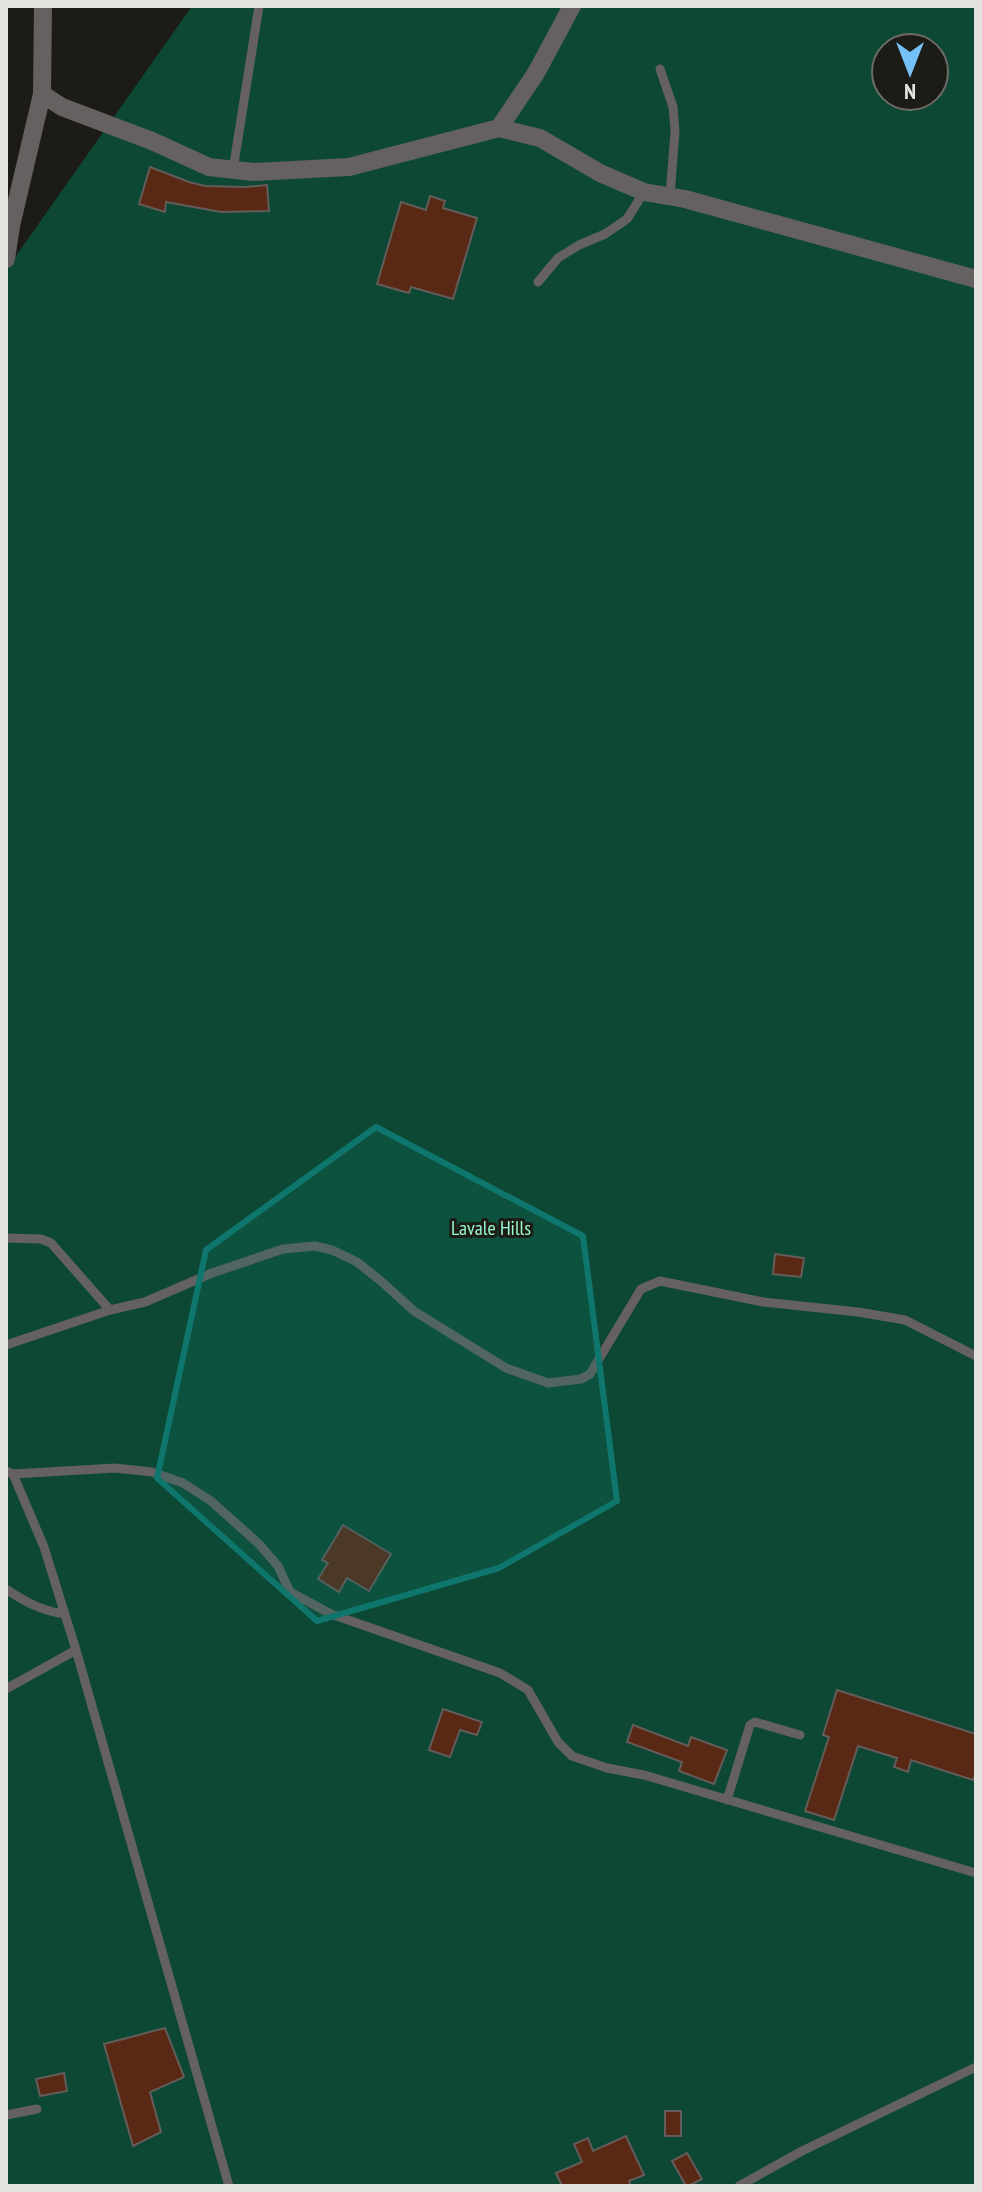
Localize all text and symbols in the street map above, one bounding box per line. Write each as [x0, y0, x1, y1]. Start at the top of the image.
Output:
north arrow [870, 32, 950, 112]
text: N [904, 78, 916, 106]
park label: Lavale Hills [451, 1215, 531, 1241]

